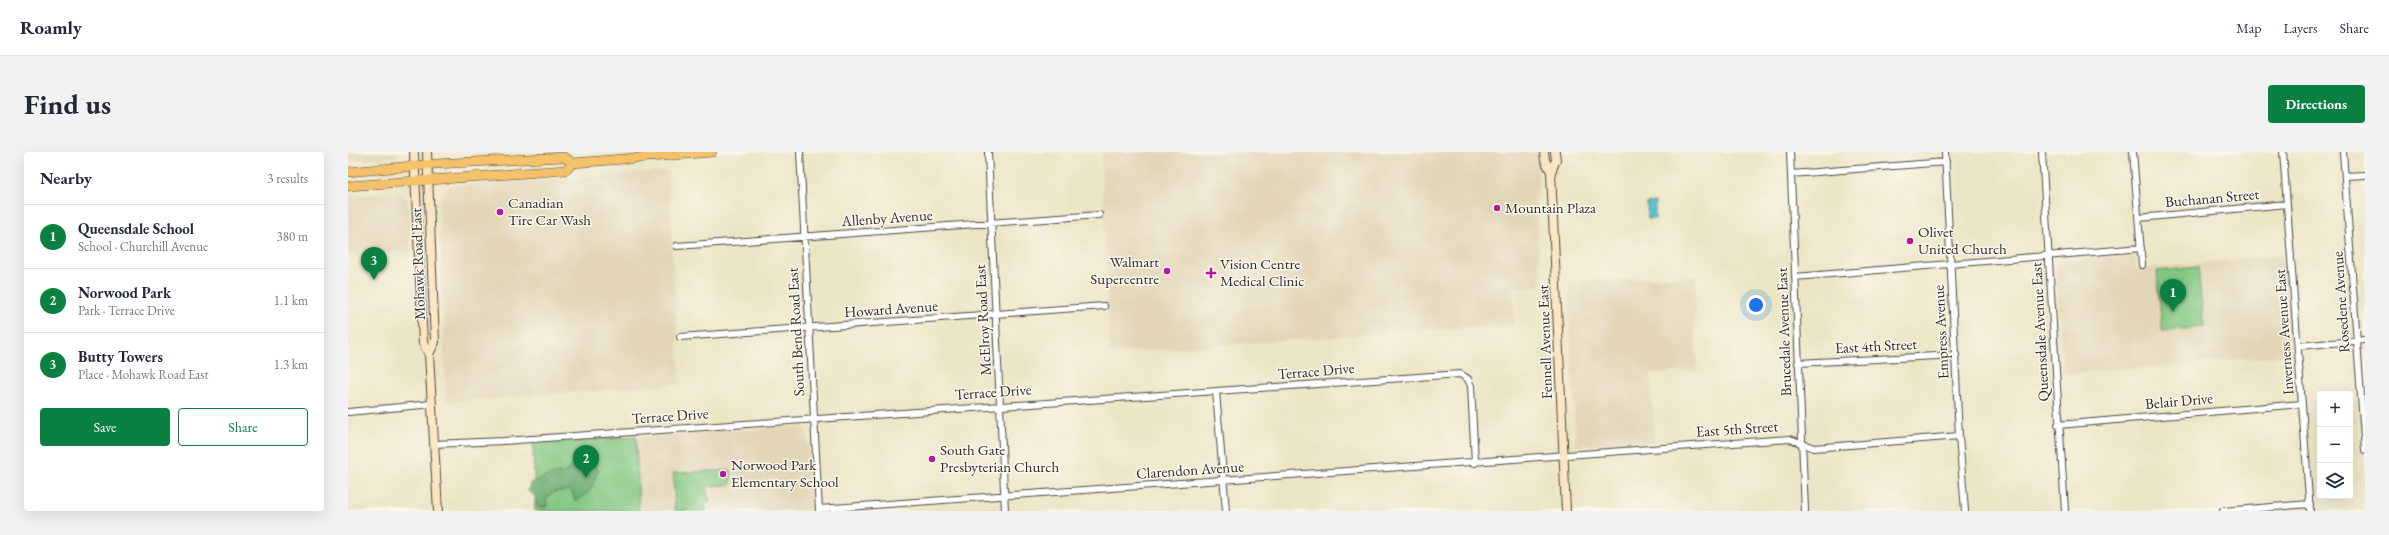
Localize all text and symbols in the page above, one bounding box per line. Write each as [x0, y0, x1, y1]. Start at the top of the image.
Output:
text: Roamly [20, 15, 82, 40]
text: Map [2236, 19, 2261, 37]
text: Layers [2283, 19, 2318, 37]
text: Share [2340, 19, 2369, 37]
button: Directions [2268, 85, 2365, 123]
text: Find us [24, 86, 111, 122]
text: Nearby [40, 167, 92, 189]
text: 3 results [267, 170, 308, 187]
street label: Buchanan Street [2164, 184, 2260, 211]
place label: Canadian Tire Car Wash [508, 193, 591, 229]
place label: Mountain Plaza [1505, 198, 1596, 217]
marker: Mountain Plaza [1492, 203, 1502, 213]
street label: Allenby Avenue [840, 205, 933, 230]
street label: Mohawk Road East [406, 207, 429, 320]
marker: Canadian Tire Car Wash [495, 207, 505, 217]
text: Queensdale School [78, 219, 194, 238]
place label: Olivet United Church [1918, 222, 2007, 258]
text: 1 [50, 228, 56, 245]
text: 380 m [277, 228, 308, 245]
marker: Olivet United Church [1905, 236, 1915, 246]
text: School · Churchill Avenue [78, 238, 208, 255]
pin: 3 [361, 247, 387, 280]
street label: Rosedene Avenue [2327, 250, 2354, 354]
place label: Walmart Supercentre [1090, 252, 1159, 288]
place label: Vision Centre Medical Clinic [1220, 254, 1304, 290]
street label: Queensdale Avenue East [2026, 262, 2053, 402]
street label: McElroy Road East [970, 264, 995, 376]
marker: Walmart Supercentre [1162, 266, 1172, 276]
street label: South Bend Road East [783, 267, 808, 397]
marker: Vision Centre Medical Clinic [1205, 267, 1217, 279]
street label: Brucedale Avenue East [1772, 267, 1795, 397]
street label: Inverness Avenue East [2270, 268, 2297, 395]
pin: 1 [2160, 279, 2186, 312]
text: Norwood Park [78, 283, 171, 302]
street label: Fennell Avenue East [1533, 284, 1556, 400]
street label: Empress Avenue [1929, 284, 1952, 380]
text: 2 [50, 292, 56, 309]
text: 1.1 km [274, 292, 308, 309]
your location [1746, 295, 1766, 315]
street label: Howard Avenue [843, 296, 939, 321]
text: Park · Terrace Drive [78, 302, 175, 319]
street label: East 4th Street [1834, 334, 1918, 357]
text: Butty Towers [78, 347, 163, 366]
text: 3 [50, 356, 56, 373]
text: 1.3 km [274, 356, 308, 373]
street label: Terrace Drive [1277, 358, 1355, 383]
text: Place · Mohawk Road East [78, 366, 209, 383]
street label: Terrace Drive [954, 379, 1032, 404]
street label: Belair Drive [2144, 388, 2214, 413]
map controls [2317, 391, 2353, 499]
button: + [2317, 391, 2353, 427]
street label: Terrace Drive [631, 403, 709, 428]
button: Save [40, 408, 170, 446]
button: Share [178, 408, 308, 446]
street label: East 5th Street [1695, 416, 1779, 441]
button: − [2317, 427, 2353, 463]
place label: South Gate Presbyterian Church [940, 440, 1059, 476]
pin: 2 [573, 445, 599, 478]
marker: South Gate Presbyterian Church [927, 454, 937, 464]
place label: Norwood Park Elementary School [731, 455, 839, 491]
street label: Clarendon Avenue [1135, 456, 1245, 483]
button: layers [2317, 463, 2353, 499]
marker: Norwood Park Elementary School [718, 469, 728, 479]

